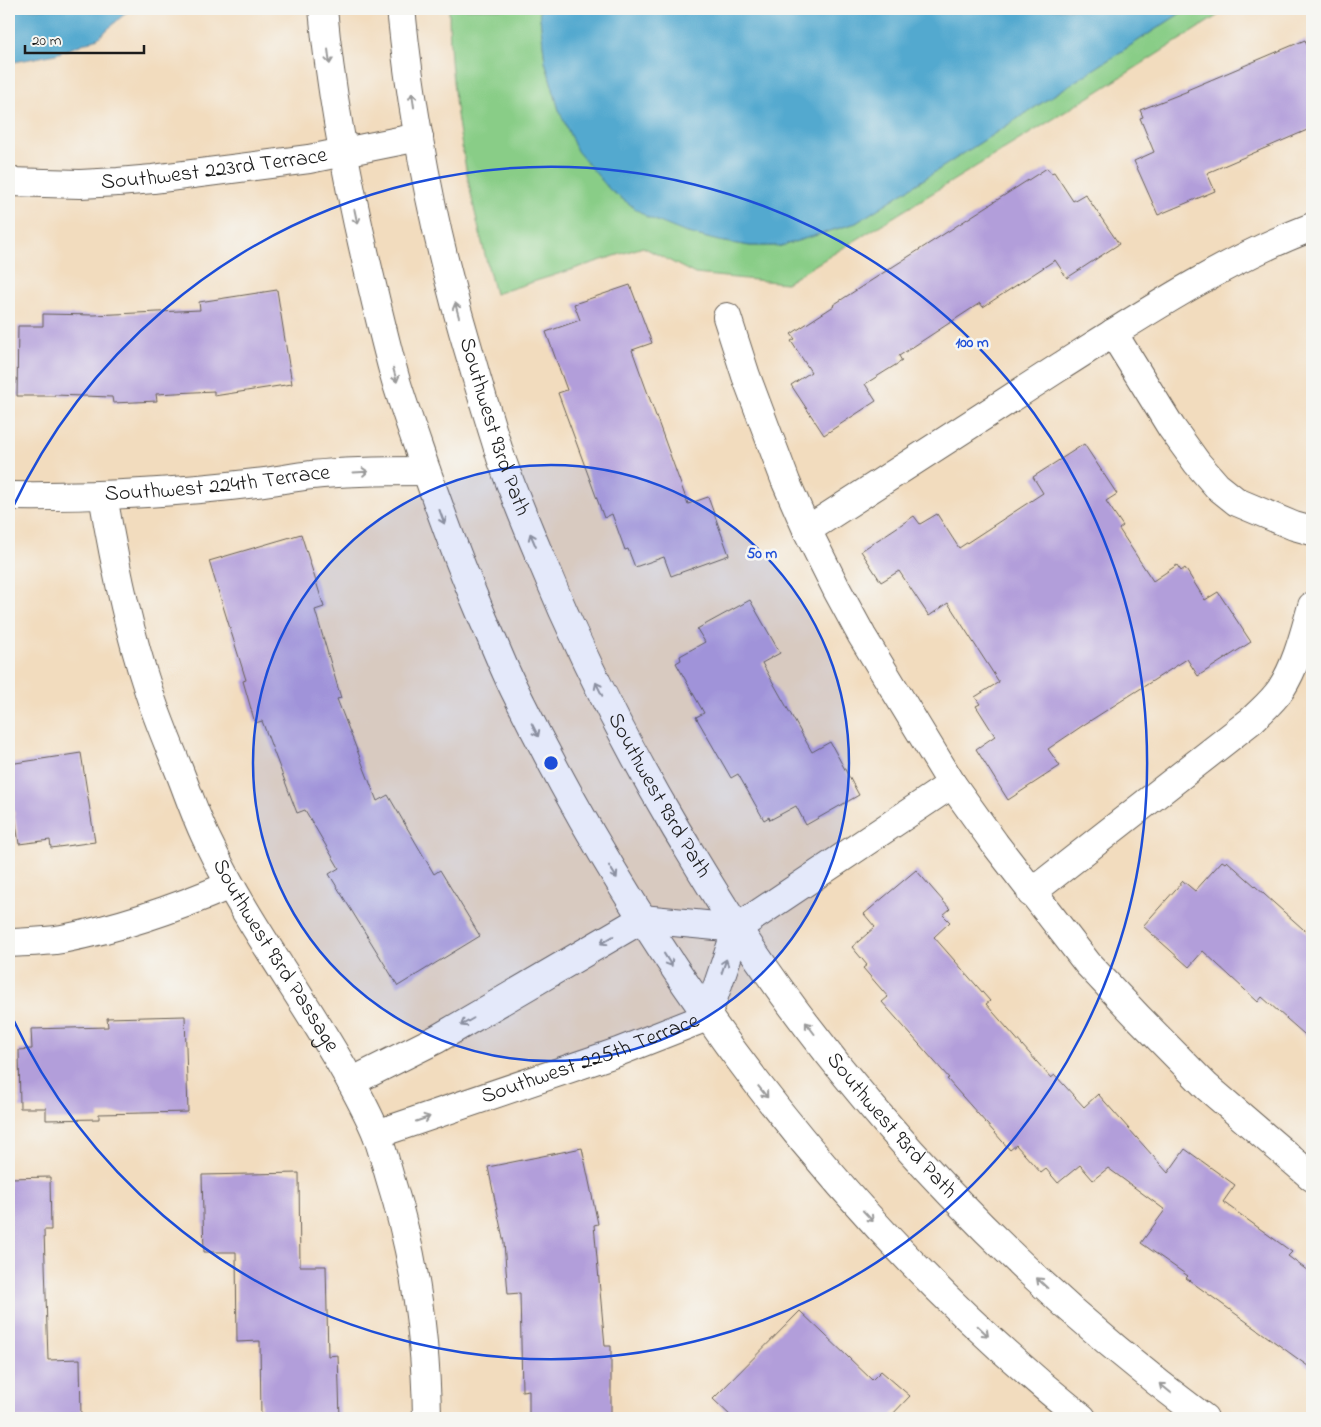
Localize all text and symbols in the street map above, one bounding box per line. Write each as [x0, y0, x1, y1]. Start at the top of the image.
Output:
scale bar [25, 22, 144, 54]
text: 20 m [32, 30, 62, 52]
one-way arrow [324, 49, 334, 65]
one-way arrow [407, 92, 417, 108]
street label: Southwest 223rd Terrace [100, 140, 330, 199]
one-way arrow [352, 209, 361, 225]
one-way arrow [451, 303, 461, 319]
text: 100 m [955, 332, 989, 354]
street label: Southwest 93rd Path [450, 334, 538, 521]
one-way arrow [390, 367, 400, 383]
street label: Southwest 224th Terrace [104, 457, 331, 511]
one-way arrow [352, 467, 368, 476]
one-way arrow [438, 509, 448, 525]
one-way arrow [528, 533, 537, 548]
text: 50 m [747, 543, 778, 565]
one-way arrow [594, 681, 604, 696]
street label: Southwest 93rd Path [599, 707, 718, 885]
one-way arrow [531, 722, 540, 737]
centre of rings [542, 754, 560, 772]
street label: Southwest 93rd Passage [203, 854, 347, 1059]
one-way arrow [609, 865, 619, 879]
one-way arrow [601, 935, 615, 945]
one-way arrow [663, 953, 673, 967]
one-way arrow [720, 959, 729, 975]
street label: Southwest 225th Terrace [477, 1005, 704, 1113]
one-way arrow [460, 1017, 474, 1027]
one-way arrow [805, 1021, 815, 1035]
street label: Southwest 93rd Path [818, 1046, 964, 1207]
one-way arrow [757, 1085, 768, 1098]
one-way arrow [415, 1113, 431, 1123]
one-way arrow [862, 1209, 874, 1222]
one-way arrow [1035, 1277, 1048, 1289]
one-way arrow [976, 1325, 989, 1337]
one-way arrow [1159, 1383, 1172, 1394]

